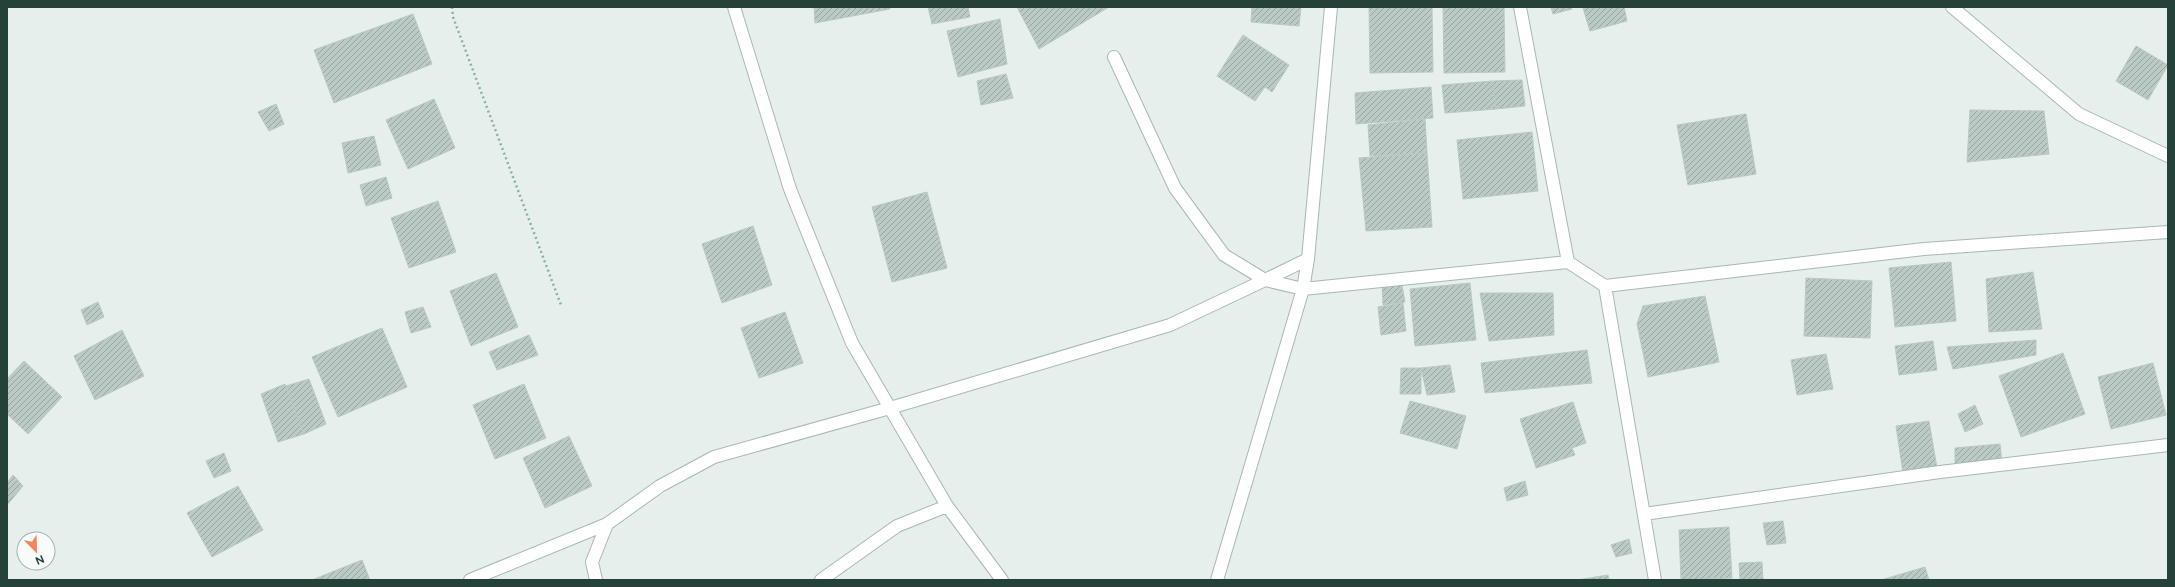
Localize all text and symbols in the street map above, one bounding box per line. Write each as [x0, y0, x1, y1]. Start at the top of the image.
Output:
north arrow [16, 531, 56, 571]
text: N [33, 552, 46, 567]

